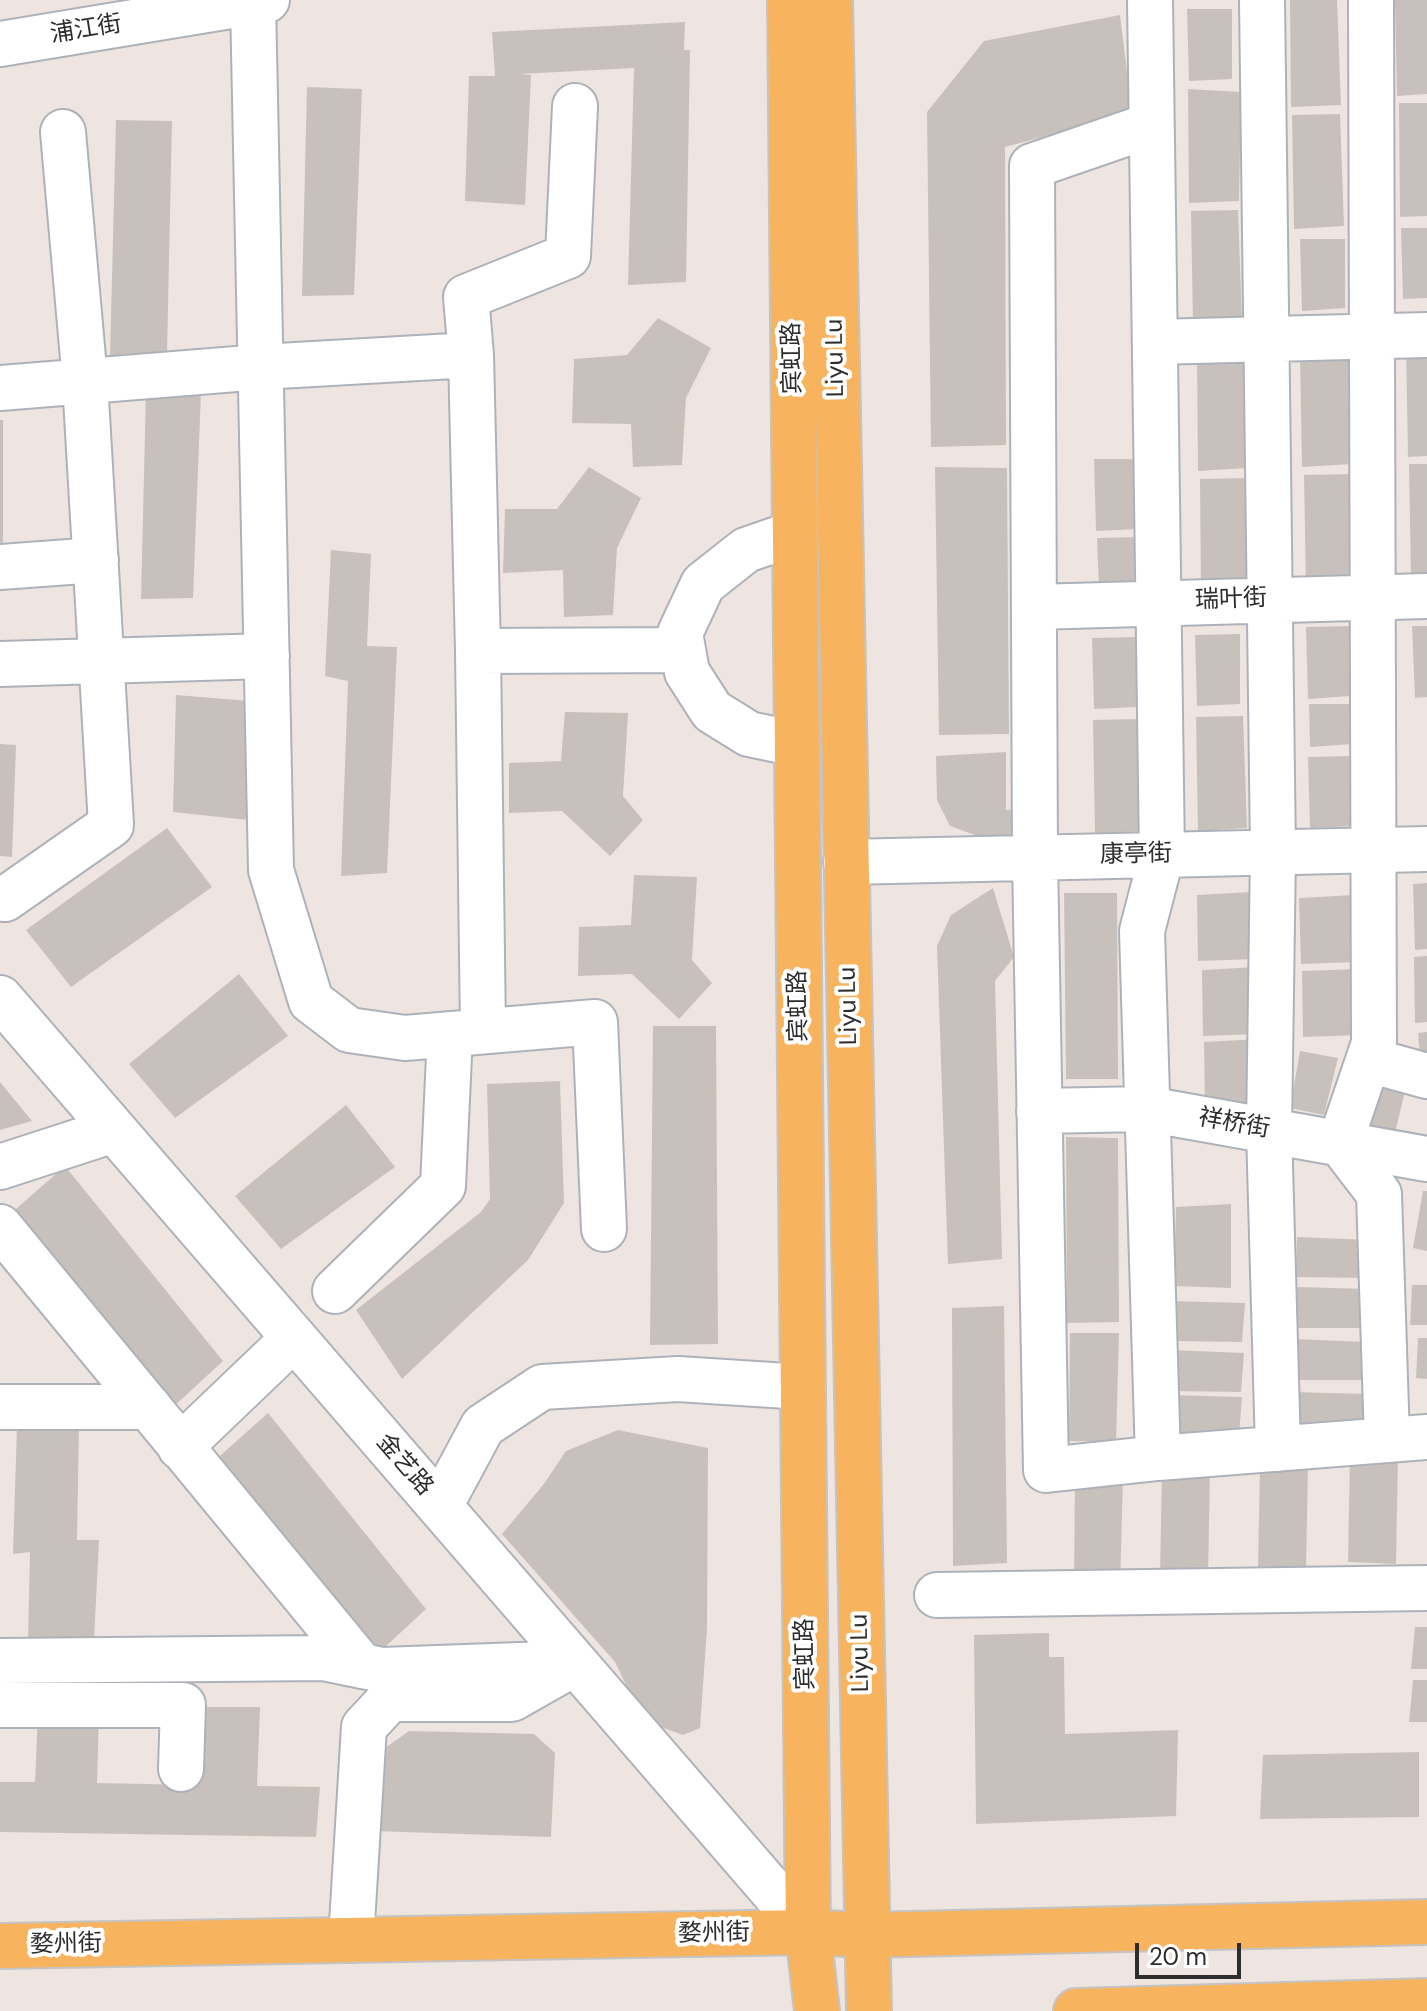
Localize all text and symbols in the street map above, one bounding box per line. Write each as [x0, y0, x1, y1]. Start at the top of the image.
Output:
street label: 浦江街 [48, 10, 124, 50]
street label: Liyu Lu [821, 319, 851, 397]
street label: 宾虹路 [778, 322, 808, 394]
street label: 瑞叶街 [1195, 584, 1267, 616]
street label: 康亭街 [1100, 840, 1172, 870]
street label: Liyu Lu [834, 967, 864, 1045]
street label: 宾虹路 [784, 970, 814, 1042]
street label: 祥桥街 [1196, 1104, 1272, 1144]
street label: 金艺路 [370, 1428, 438, 1502]
street label: Liyu Lu [846, 1614, 876, 1692]
street label: 宾虹路 [791, 1618, 821, 1690]
street label: 婺州街 [678, 1919, 750, 1949]
scale bar [1139, 1927, 1245, 1977]
street label: 婺州街 [30, 1930, 102, 1960]
text: 20 m [1149, 1941, 1207, 1972]

